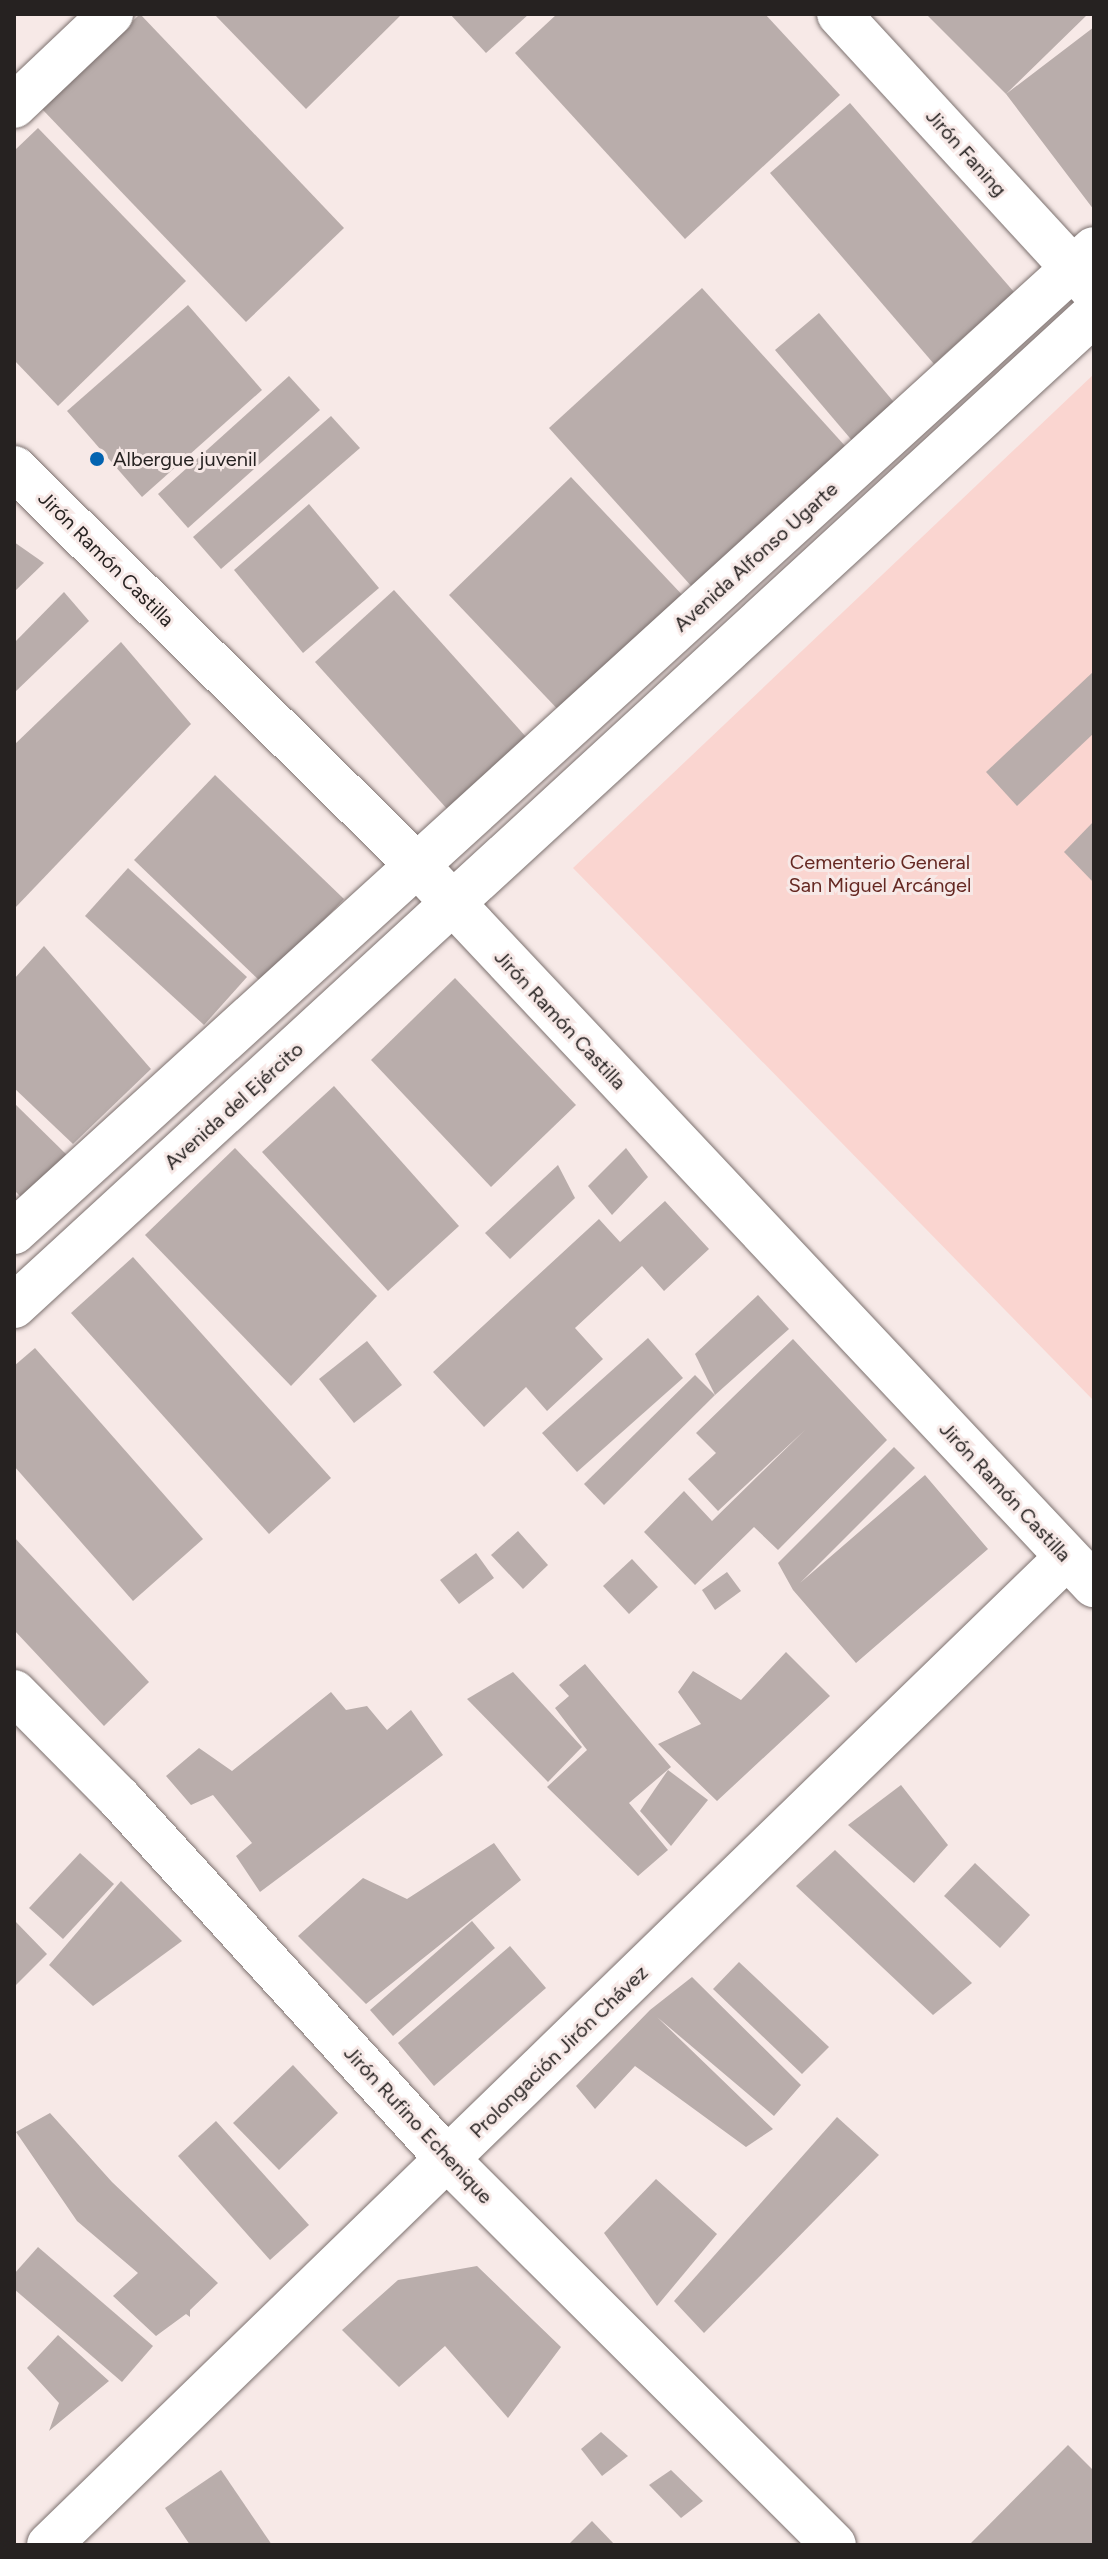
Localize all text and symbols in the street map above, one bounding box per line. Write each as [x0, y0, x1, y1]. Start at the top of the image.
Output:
street label: Jirón Faning [921, 104, 1011, 202]
place label: Albergue juvenil [113, 447, 257, 471]
marker: Albergue juvenil [88, 450, 106, 468]
street label: Avenida Alfonso Ugarte [669, 477, 843, 637]
street label: Jirón Ramón Castilla [33, 486, 179, 632]
park label: Cementerio General San Miguel Arcángel [789, 850, 971, 897]
street label: Jirón Ramón Castilla [489, 945, 631, 1095]
street label: Avenida del Ejército [160, 1037, 308, 1175]
street label: Jirón Ramón Castilla [934, 1417, 1076, 1567]
street label: Prolongación Jirón Chávez [465, 1961, 653, 2143]
street label: Jirón Rufino Echenique [339, 2041, 497, 2209]

